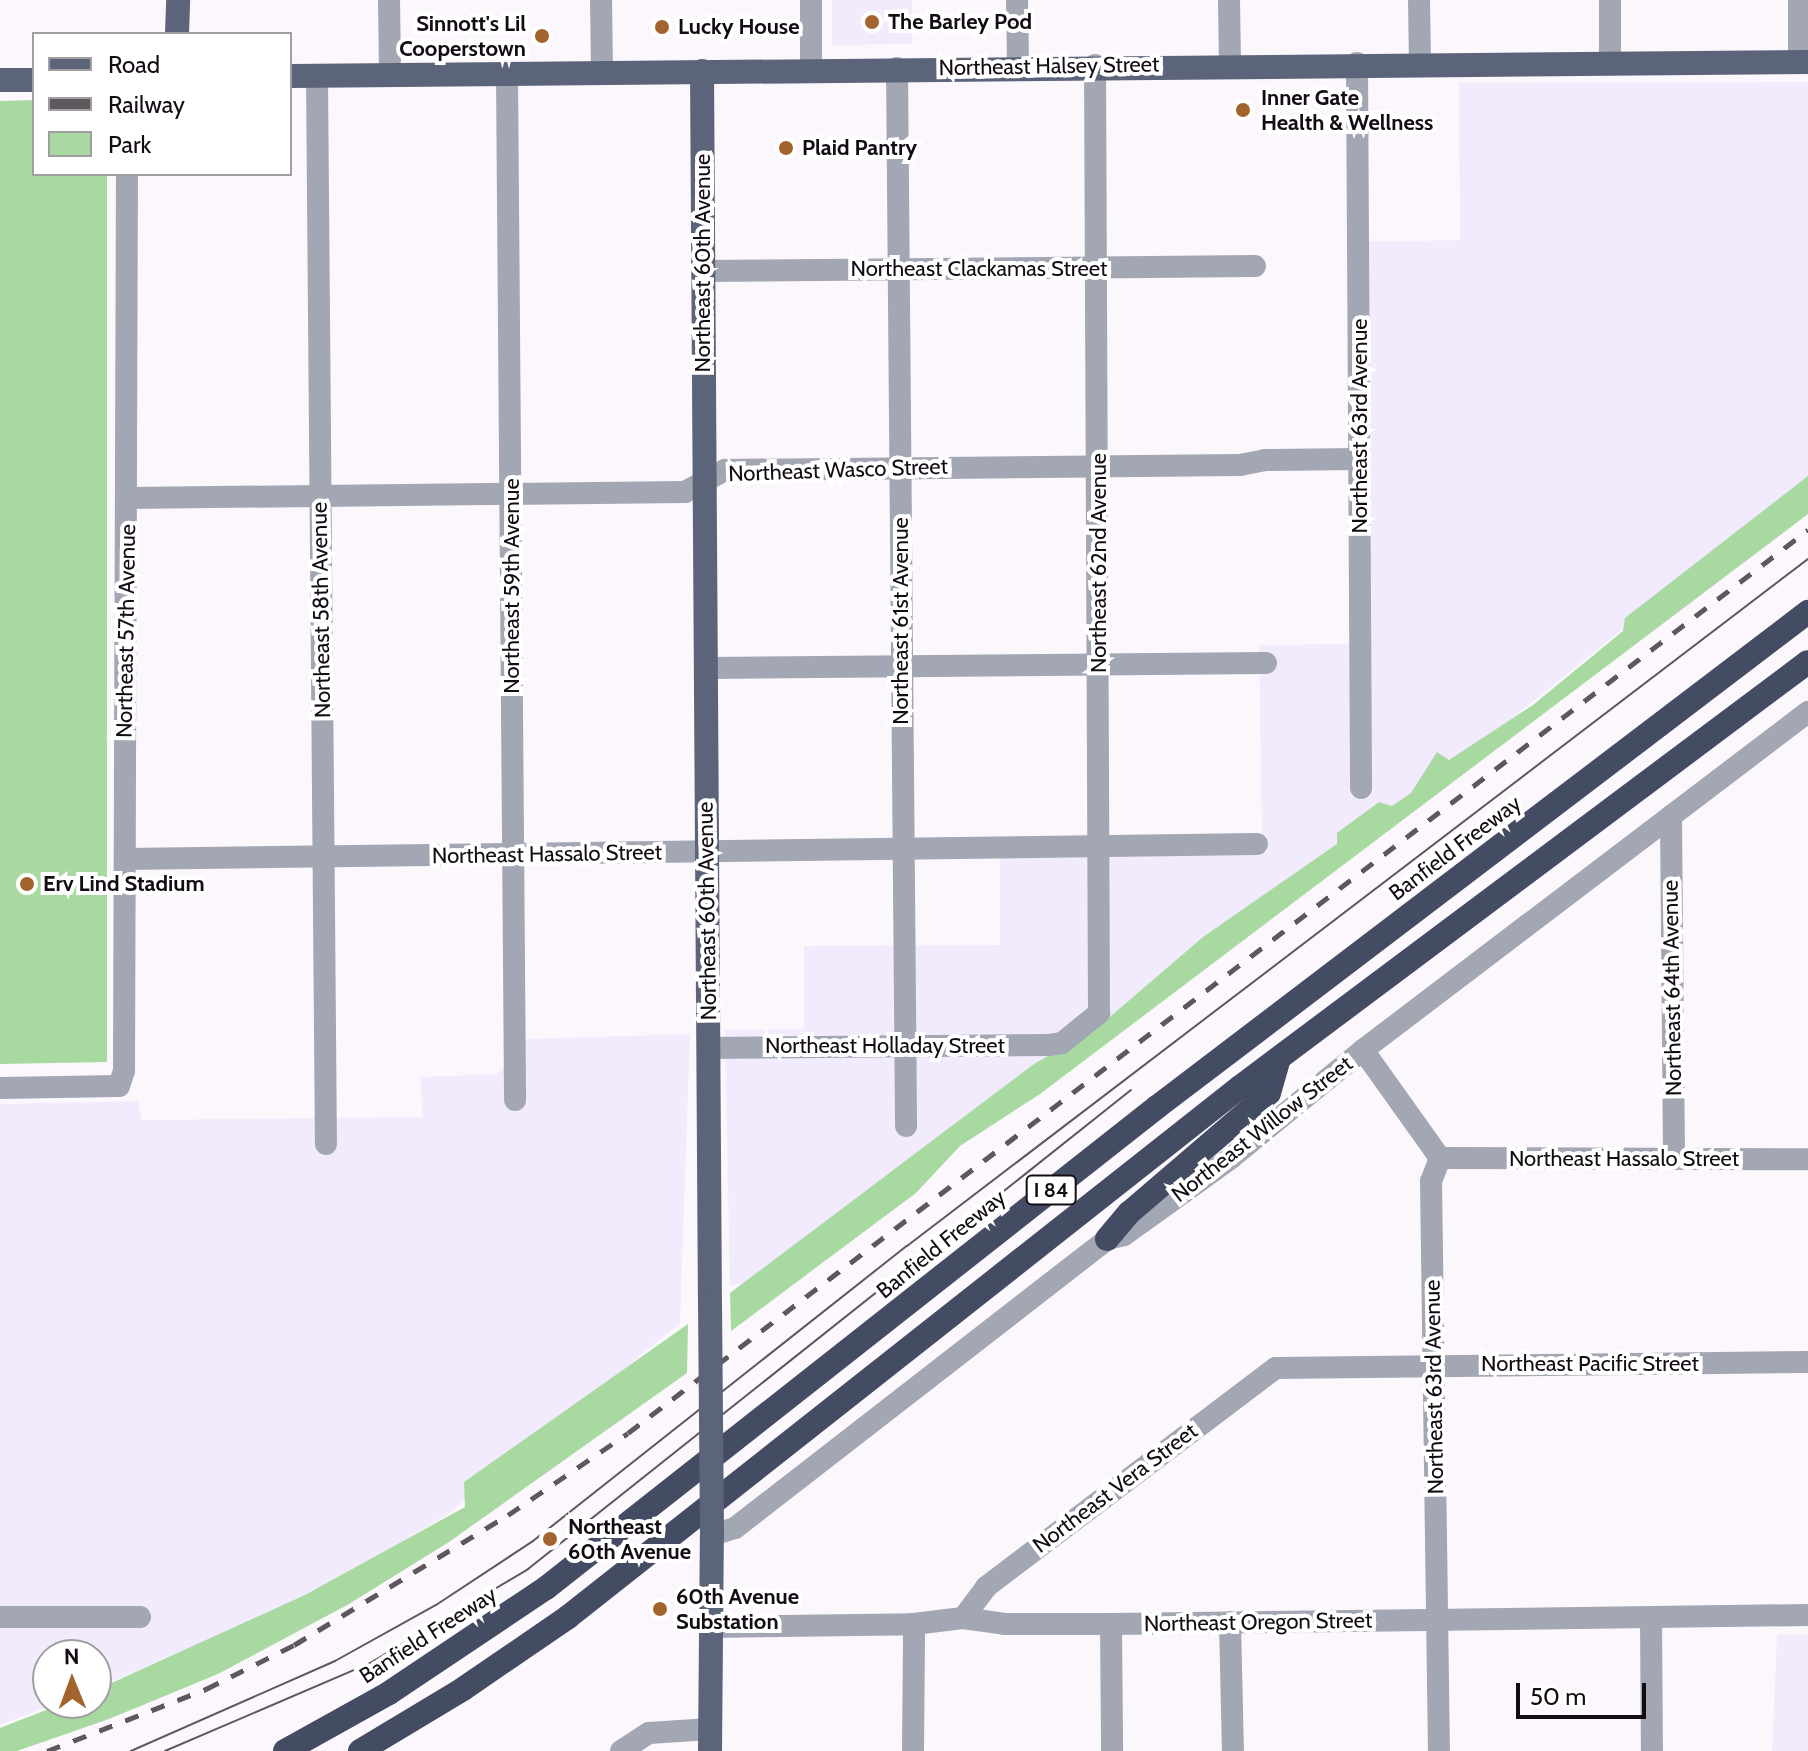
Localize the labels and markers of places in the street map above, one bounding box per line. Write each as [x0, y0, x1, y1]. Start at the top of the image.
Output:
place label: The Barley Pod [888, 9, 1032, 35]
place label: Sinnott's Lil Cooperstown [399, 10, 526, 62]
marker: The Barley Pod [863, 13, 881, 31]
place label: Lucky House [678, 14, 800, 40]
marker: Lucky House [653, 18, 671, 36]
marker: Sinnott's Lil Cooperstown [533, 27, 551, 45]
place label: Inner Gate Health & Wellness [1261, 84, 1433, 136]
marker: Inner Gate Health & Wellness [1232, 99, 1254, 121]
place label: Plaid Pantry [802, 135, 917, 161]
marker: Plaid Pantry [777, 139, 795, 157]
place label: Erv Lind Stadium [43, 871, 205, 897]
marker: Erv Lind Stadium [18, 875, 36, 893]
place label: Northeast 60th Avenue [568, 1513, 691, 1564]
marker: Northeast 60th Avenue [539, 1528, 561, 1550]
place label: 60th Avenue Substation [676, 1583, 799, 1634]
marker: 60th Avenue Substation [651, 1600, 669, 1618]

